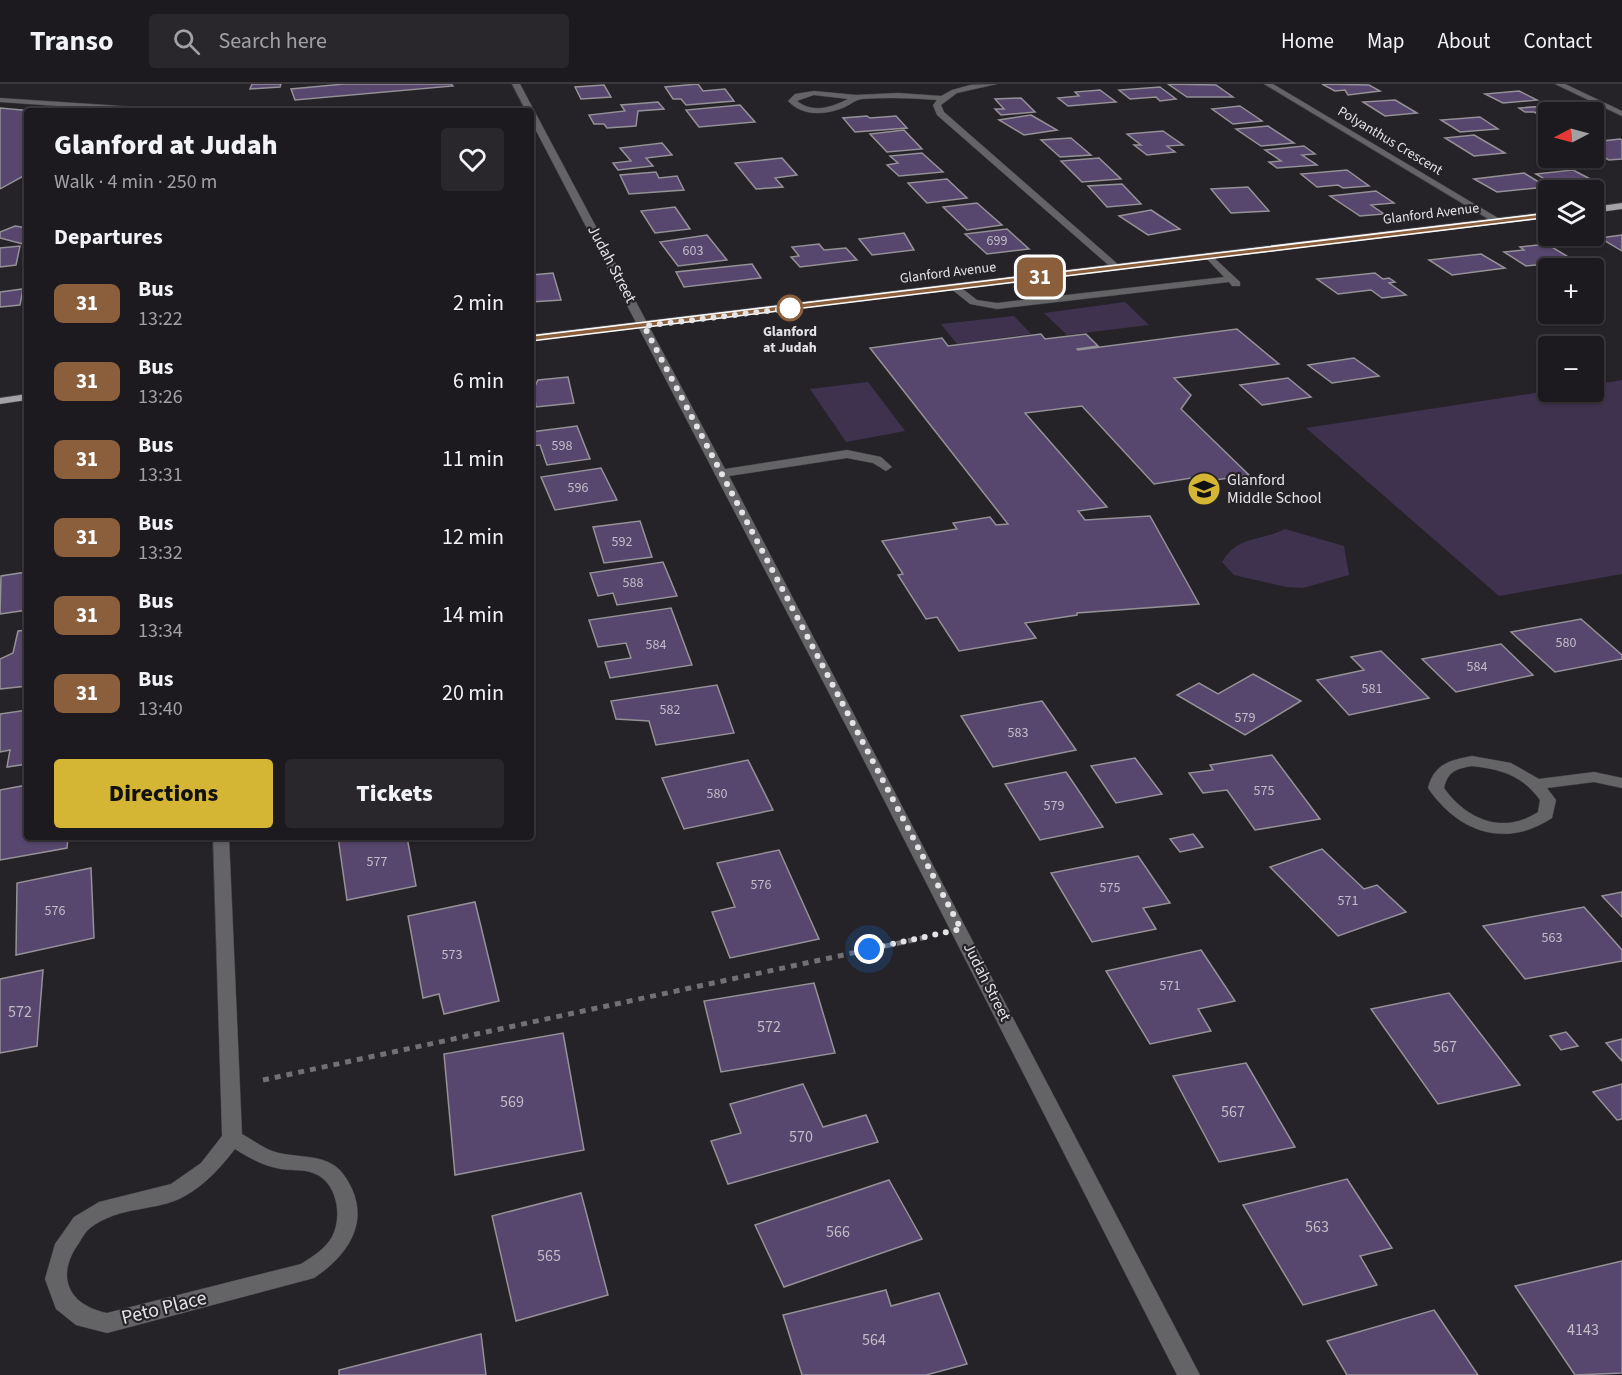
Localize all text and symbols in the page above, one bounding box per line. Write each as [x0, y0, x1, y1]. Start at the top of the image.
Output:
search box [149, 14, 569, 68]
text: Transo [30, 21, 113, 61]
icon: search [170, 25, 203, 58]
text: Search here [218, 25, 327, 57]
text: Home [1281, 26, 1334, 56]
text: Map [1367, 26, 1405, 56]
text: About [1438, 26, 1490, 56]
text: Contact [1523, 26, 1592, 56]
street label: Polyanthus Crescent [1334, 102, 1447, 180]
north arrow [1538, 102, 1604, 168]
map controls [1538, 102, 1604, 402]
text: Glanford at Judah [54, 125, 278, 165]
button: heart [441, 128, 504, 191]
text: Walk · 4 min · 250 m [54, 168, 217, 196]
button: layers [1538, 180, 1604, 246]
street label: Glanford Avenue [1382, 198, 1480, 230]
text: Departures [54, 221, 163, 253]
street label: Judah Street [582, 221, 642, 307]
house number: 699 [987, 231, 1007, 251]
house number: 603 [683, 241, 703, 261]
street label: Glanford Avenue [899, 257, 997, 289]
line badge: 31 [1013, 258, 1067, 296]
button: + [1538, 258, 1604, 324]
text: 31 [1029, 262, 1051, 292]
text: Bus [138, 273, 174, 305]
text: 2 min [453, 287, 504, 319]
text: 31 [76, 288, 98, 318]
marker: Glanford at Judah [777, 295, 803, 321]
text: 13:22 [138, 305, 183, 333]
place label: Glanford at Judah [763, 322, 817, 358]
button: − [1538, 336, 1604, 402]
text: Bus [138, 351, 174, 383]
text: 6 min [453, 365, 504, 397]
text: 31 [76, 366, 98, 396]
text: 13:26 [138, 383, 183, 411]
text: Bus [138, 429, 174, 461]
house number: 598 [552, 436, 572, 456]
text: 11 min [442, 443, 504, 475]
text: 31 [76, 444, 98, 474]
text: 13:31 [138, 461, 183, 489]
place label: Glanford Middle School [1227, 469, 1322, 509]
school or university icon: Glanford Middle School [1186, 471, 1222, 507]
house number: 596 [568, 478, 588, 498]
text: Bus [138, 507, 174, 539]
text: 12 min [442, 521, 504, 553]
text: 31 [76, 522, 98, 552]
house number: 592 [612, 532, 632, 552]
text: 13:32 [138, 539, 183, 567]
house number: 588 [623, 573, 643, 593]
text: Bus [138, 585, 174, 617]
text: 14 min [442, 599, 504, 631]
text: 31 [76, 600, 98, 630]
text: 13:34 [138, 617, 183, 645]
house number: 580 [1556, 633, 1576, 653]
house number: 584 [646, 635, 666, 655]
house number: 584 [1467, 657, 1487, 677]
text: Bus [138, 663, 174, 695]
text: 20 min [442, 677, 504, 709]
text: 31 [76, 678, 98, 708]
house number: 581 [1362, 679, 1382, 699]
text: 13:40 [138, 695, 183, 723]
house number: 582 [660, 700, 680, 720]
house number: 579 [1235, 708, 1255, 728]
house number: 583 [1008, 723, 1028, 743]
button: Directions [54, 759, 273, 828]
button: Tickets [285, 759, 504, 828]
house number: 575 [1254, 781, 1274, 801]
house number: 580 [707, 784, 727, 804]
house number: 579 [1044, 796, 1064, 816]
house number: 577 [367, 852, 387, 872]
house number: 576 [751, 875, 771, 895]
house number: 575 [1100, 878, 1120, 898]
house number: 571 [1338, 891, 1358, 911]
house number: 576 [45, 901, 65, 921]
house number: 563 [1542, 928, 1562, 948]
your location [854, 934, 884, 964]
street label: Judah Street [958, 939, 1016, 1026]
house number: 573 [442, 945, 462, 965]
house number: 571 [1160, 976, 1180, 996]
house number: 572 [8, 1001, 32, 1023]
house number: 572 [757, 1016, 781, 1038]
house number: 567 [1433, 1036, 1457, 1058]
house number: 569 [500, 1091, 524, 1113]
house number: 567 [1221, 1101, 1245, 1123]
house number: 570 [789, 1126, 813, 1148]
house number: 563 [1305, 1216, 1329, 1238]
house number: 566 [826, 1221, 850, 1243]
house number: 565 [537, 1245, 561, 1267]
street label: Peto Place [118, 1284, 210, 1332]
house number: 4143 [1567, 1319, 1599, 1341]
house number: 564 [862, 1329, 886, 1351]

